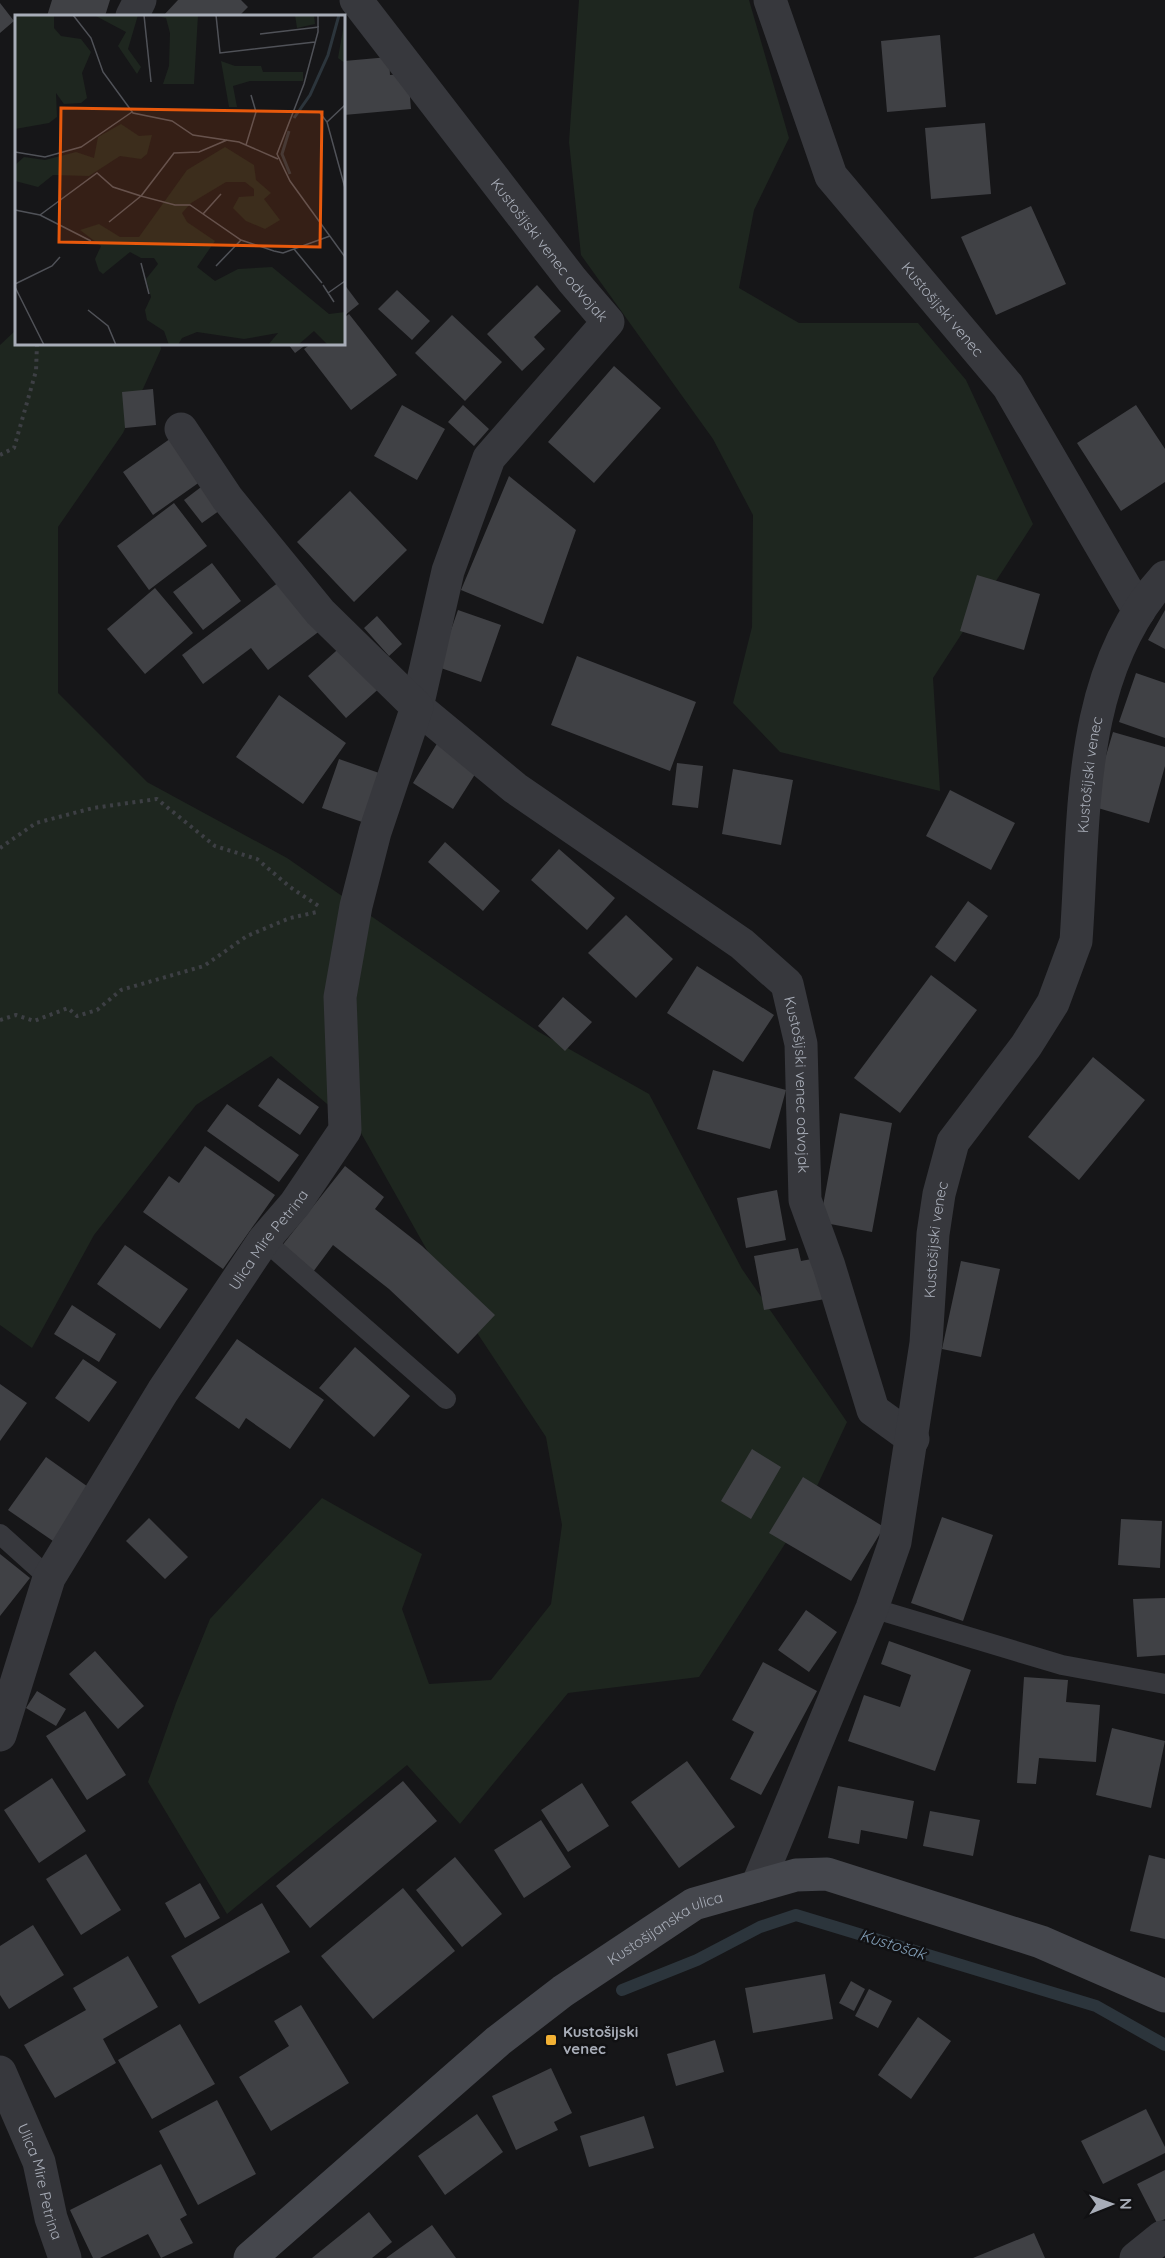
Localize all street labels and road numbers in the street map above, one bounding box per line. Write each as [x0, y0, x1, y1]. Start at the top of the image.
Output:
street label: Kustošijski venec odvojak [487, 174, 613, 325]
street label: Kustošijski venec [898, 258, 988, 360]
street label: Kustošijski venec [1072, 714, 1106, 834]
street label: Kustošijski venec odvojak [781, 994, 814, 1173]
street label: Kustošijski venec [919, 1179, 952, 1299]
street label: Ulica Mire Petrina [224, 1185, 312, 1293]
street label: Kustošijanska ulica [603, 1887, 725, 1969]
street label: Ulica Mire Petrina [14, 2120, 67, 2242]

